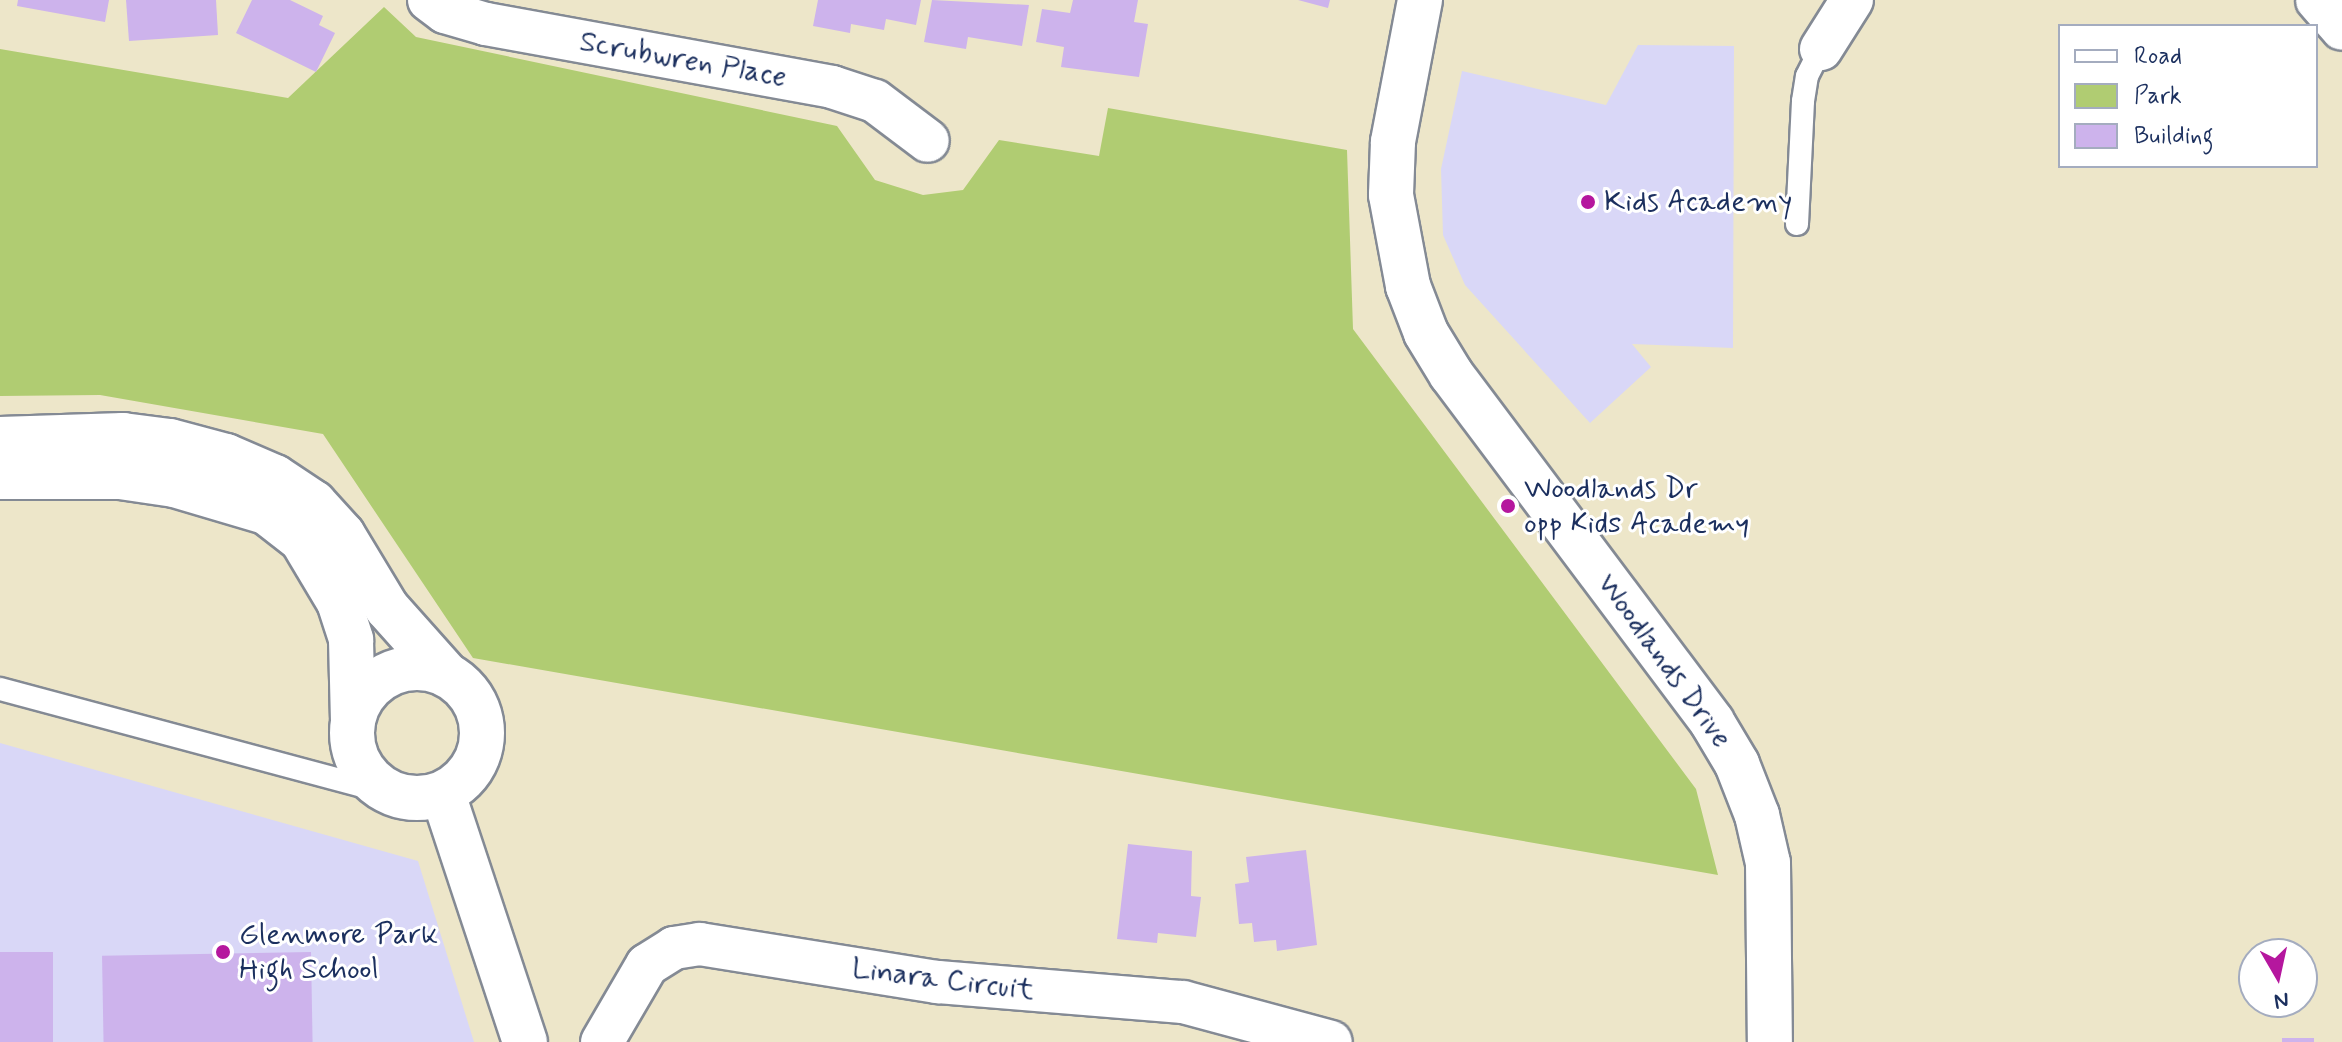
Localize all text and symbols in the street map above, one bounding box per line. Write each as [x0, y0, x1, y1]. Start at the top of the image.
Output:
street label: Scrubwren Place [577, 24, 789, 96]
legend [2058, 24, 2318, 168]
text: Road [2134, 41, 2182, 72]
text: Park [2134, 81, 2182, 112]
text: Building [2134, 121, 2214, 152]
place label: Kids Academy [1604, 184, 1789, 220]
marker: Kids Academy [1579, 193, 1597, 211]
place label: Woodlands Dr opp Kids Academy [1524, 471, 1755, 542]
marker: Woodlands Dr opp Kids Academy [1499, 497, 1517, 515]
street label: Woodlands Drive [1589, 567, 1739, 755]
place label: Glenmore Park High School [239, 917, 433, 988]
north arrow [2238, 938, 2318, 1018]
marker: Glenmore Park High School [214, 943, 232, 961]
street label: Linara Circuit [850, 951, 1036, 1009]
text: N [2272, 985, 2291, 1015]

